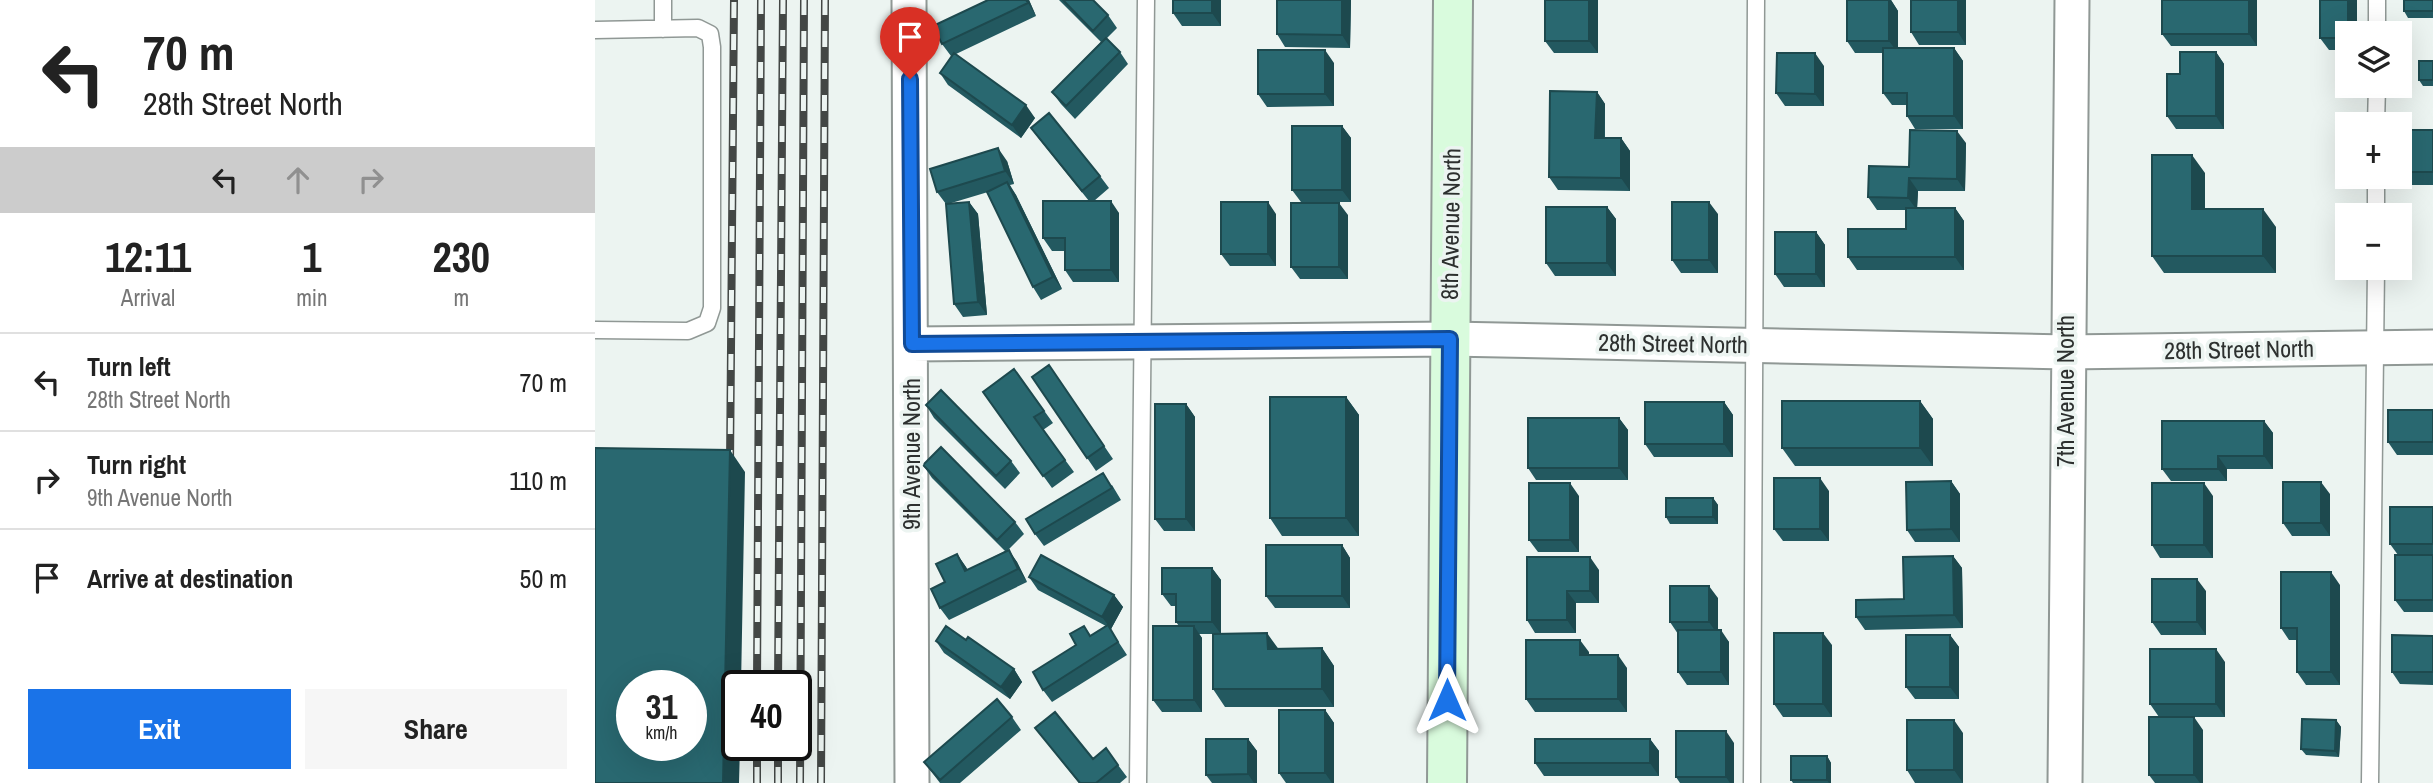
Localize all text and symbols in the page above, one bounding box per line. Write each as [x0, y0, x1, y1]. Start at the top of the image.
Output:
pin [880, 7, 940, 79]
icon: arrive [891, 18, 929, 56]
text: 70 m [143, 19, 235, 85]
map controls [2335, 21, 2412, 280]
button: layers [2335, 21, 2412, 98]
icon: left [28, 28, 119, 119]
text: 28th Street North [143, 82, 343, 125]
button: + [2335, 112, 2412, 189]
street label: 8th Avenue North [1433, 148, 1467, 300]
icon: left [206, 161, 244, 199]
icon: ahead [279, 161, 317, 199]
icon: right [352, 161, 390, 199]
button: − [2335, 203, 2412, 280]
text: 12:11 [105, 229, 191, 285]
text: 1 [302, 229, 321, 285]
text: 230 [433, 229, 490, 285]
text: Arrival [121, 282, 175, 313]
text: min [296, 282, 328, 313]
text: m [453, 282, 469, 313]
street label: 7th Avenue North [2049, 315, 2081, 467]
street label: 28th Street North [1598, 326, 1748, 360]
street label: 28th Street North [2164, 332, 2314, 366]
text: Turn left [87, 349, 171, 384]
icon: left [28, 363, 66, 401]
text: 70 m [520, 365, 567, 400]
street label: 9th Avenue North [895, 378, 927, 530]
text: 28th Street North [87, 384, 231, 415]
text: Turn right [87, 447, 186, 482]
icon: right [28, 461, 66, 499]
text: 110 m [509, 463, 567, 498]
text: 9th Avenue North [87, 482, 232, 513]
icon: arrive [28, 559, 66, 597]
text: Arrive at destination [87, 561, 293, 596]
text: 50 m [520, 561, 567, 596]
position arrow [1410, 663, 1484, 737]
speed limit sign: 40 [721, 670, 812, 761]
text: 31 [646, 683, 677, 730]
button: Exit [28, 689, 291, 769]
button: Share [305, 689, 567, 769]
text: km/h [646, 720, 678, 745]

